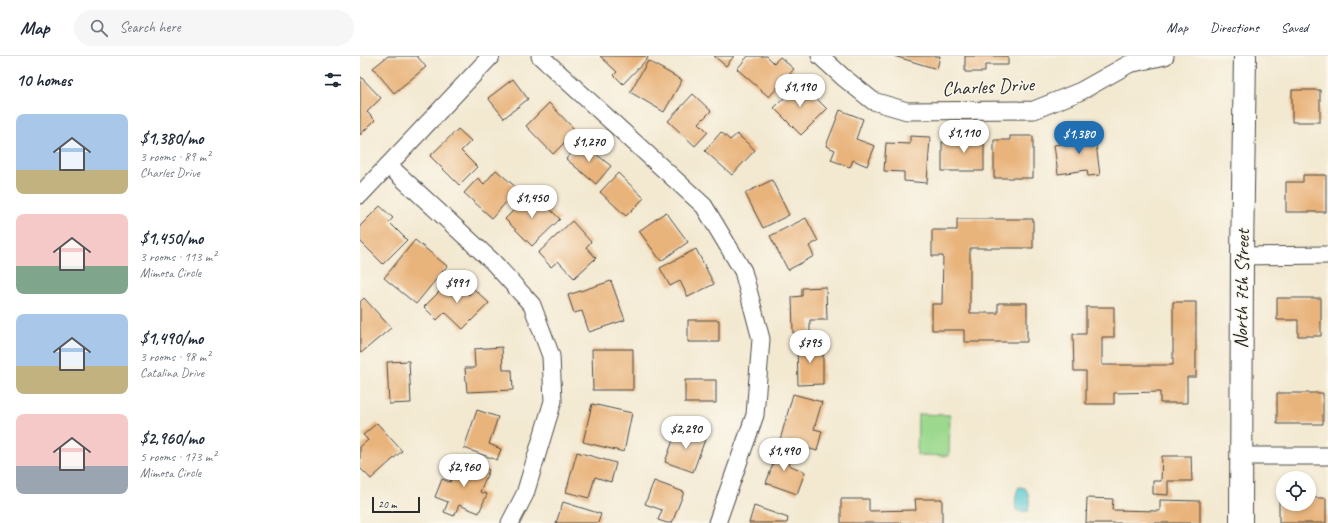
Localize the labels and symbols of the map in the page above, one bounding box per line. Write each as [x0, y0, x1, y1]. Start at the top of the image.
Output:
street label: Charles Drive [942, 72, 1036, 101]
pin: $1,190 [767, 74, 833, 108]
pin: $1,110 [931, 120, 997, 154]
pin: $1,380 [1046, 121, 1112, 155]
pin: $1,270 [556, 129, 622, 163]
pin: $1,450 [499, 185, 565, 219]
street label: North 7th Street [1228, 227, 1255, 349]
pin: $991 [433, 270, 481, 304]
pin: $795 [786, 330, 834, 364]
pin: $2,290 [653, 416, 719, 450]
pin: $1,490 [751, 438, 817, 472]
pin: $2,960 [431, 454, 497, 488]
scale bar [372, 495, 420, 514]

